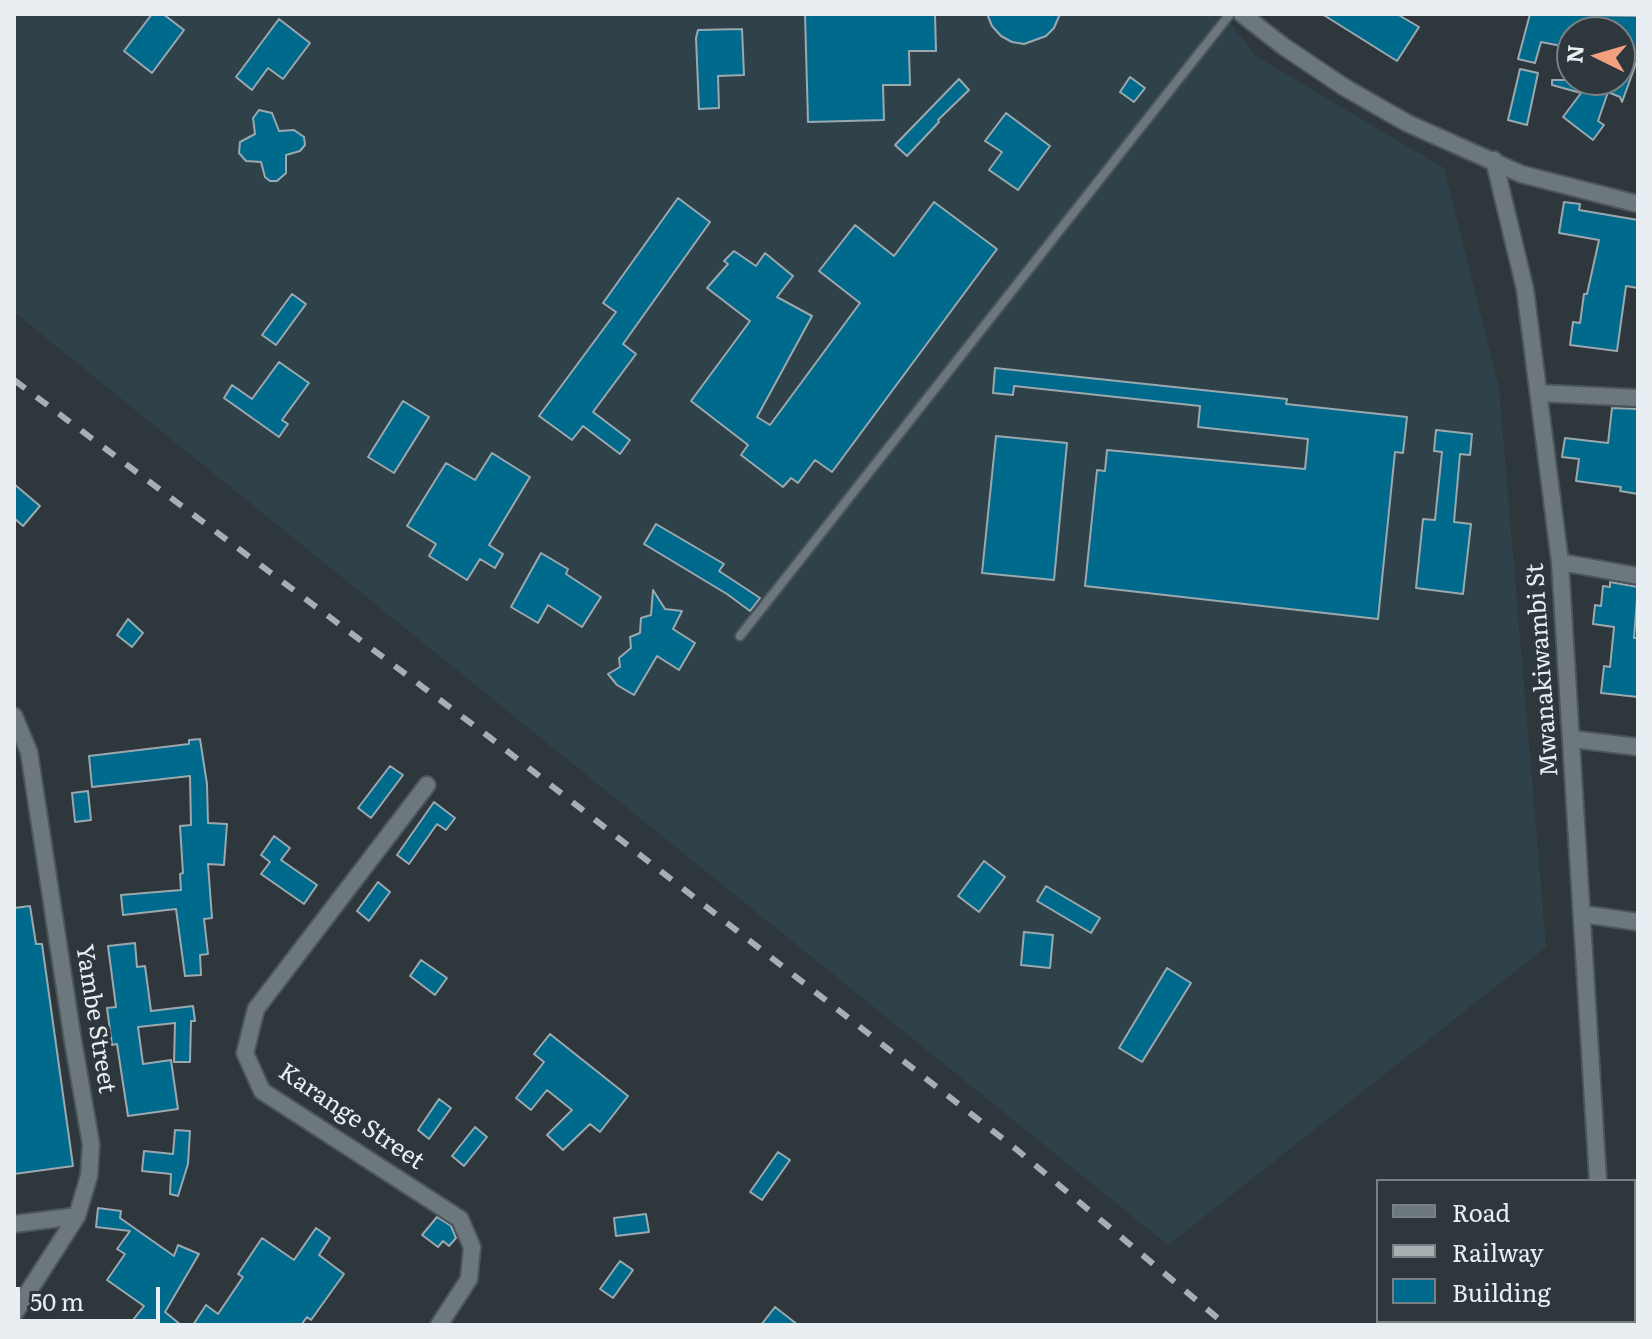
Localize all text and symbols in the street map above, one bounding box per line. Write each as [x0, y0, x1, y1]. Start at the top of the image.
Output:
north arrow [1556, 16, 1636, 96]
text: N [1556, 43, 1591, 65]
street label: Mwanakiwambi St [1521, 562, 1565, 778]
street label: Yambe Street [69, 942, 121, 1096]
street label: Karange Street [273, 1058, 429, 1176]
legend [1376, 1179, 1636, 1323]
text: Road [1452, 1194, 1510, 1229]
text: Railway [1452, 1234, 1544, 1269]
scale bar [20, 1271, 164, 1321]
text: Building [1452, 1274, 1551, 1309]
text: 50 m [30, 1283, 84, 1318]

